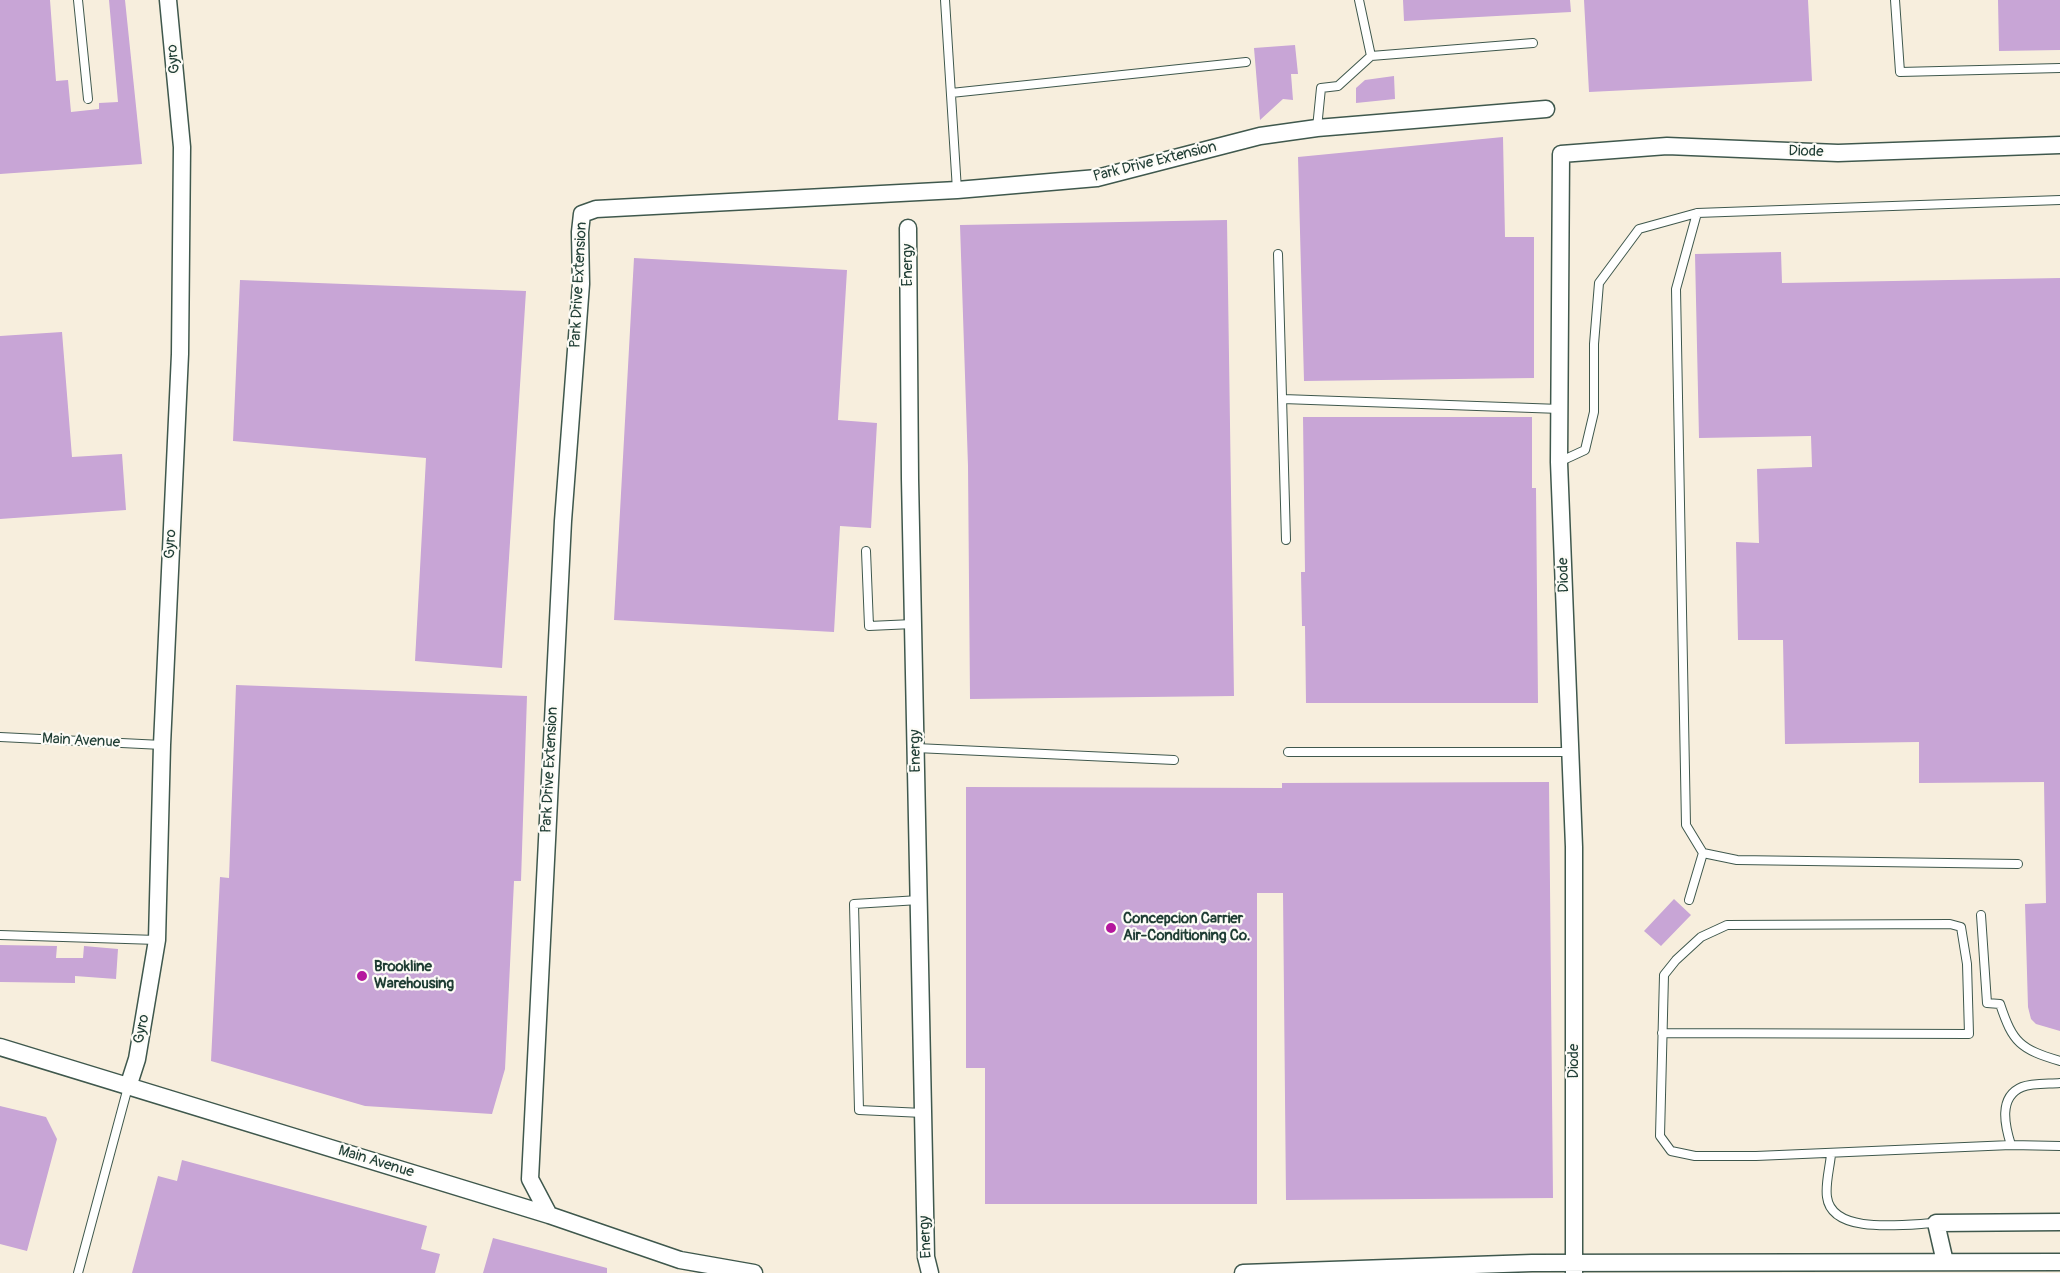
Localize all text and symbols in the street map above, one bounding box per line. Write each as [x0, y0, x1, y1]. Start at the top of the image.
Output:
street label: Gyro [164, 43, 184, 75]
street label: Park Drive Extension [1091, 138, 1219, 186]
street label: Diode [1788, 142, 1824, 162]
street label: Park Drive Extension [567, 221, 591, 349]
street label: Energy [899, 244, 917, 286]
street label: Gyro [161, 529, 181, 559]
street label: Diode [1554, 557, 1574, 593]
street label: Park Drive Extension [538, 706, 562, 834]
street label: Energy [907, 729, 925, 773]
street label: Main Avenue [42, 730, 120, 752]
place label: Concepcion Carrier Air-Conditioning Co. [1123, 910, 1250, 945]
marker: Concepcion Carrier Air-Conditioning Co. [1104, 921, 1118, 935]
place label: Brookline Warehousing [374, 958, 454, 993]
marker: Brookline Warehousing [355, 969, 369, 983]
street label: Gyro [130, 1013, 154, 1045]
street label: Diode [1565, 1043, 1583, 1079]
street label: Main Avenue [336, 1142, 416, 1182]
street label: Energy [916, 1215, 936, 1259]

